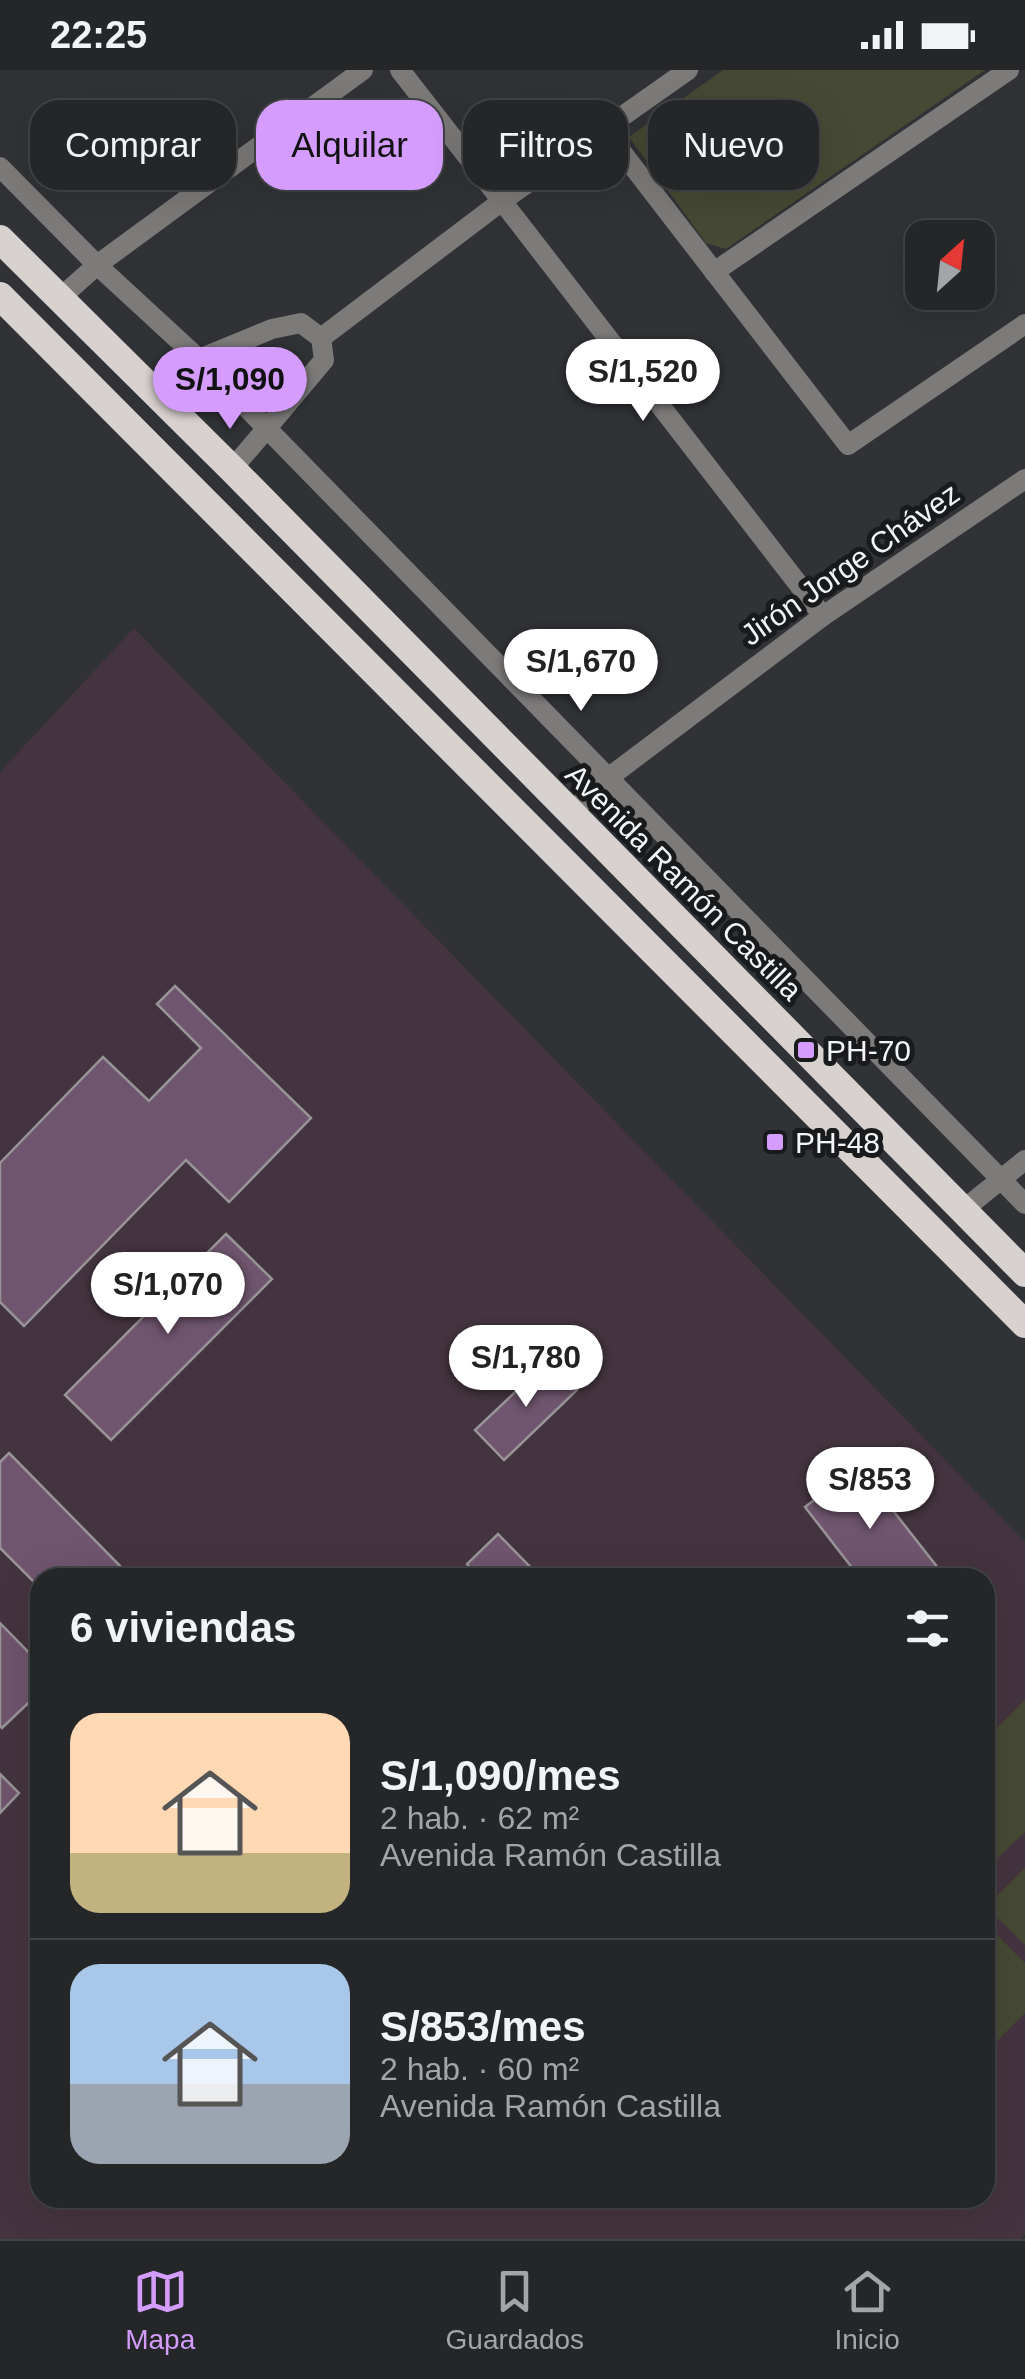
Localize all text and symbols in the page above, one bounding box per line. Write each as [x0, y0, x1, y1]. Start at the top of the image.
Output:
text: 22:25 [50, 14, 147, 56]
chip: Comprar [30, 100, 236, 190]
chip: Alquilar [256, 100, 443, 190]
chip: Filtros [463, 100, 628, 190]
chip: Nuevo [648, 100, 819, 190]
north arrow [905, 220, 995, 310]
map controls [905, 220, 995, 310]
pin: S/1,520 [551, 339, 735, 424]
pin: S/1,090 [138, 347, 322, 432]
text: S/1,520 [588, 353, 698, 389]
text: S/1,090 [175, 361, 285, 397]
street label: Jirón Jorge Chávez [735, 476, 965, 652]
pin: S/1,670 [489, 629, 673, 714]
text: S/1,670 [526, 643, 636, 679]
street label: Avenida Ramón Castilla [559, 757, 809, 1007]
place label: PH-70 [826, 1034, 911, 1067]
marker: PH-70 [795, 1039, 817, 1061]
place label: PH-48 [795, 1126, 880, 1159]
marker: PH-48 [764, 1131, 786, 1153]
pin: S/1,070 [76, 1252, 260, 1337]
text: S/1,070 [113, 1266, 223, 1302]
pin: S/1,780 [434, 1325, 618, 1410]
text: S/1,780 [471, 1339, 581, 1375]
pin: S/853 [800, 1447, 940, 1532]
text: S/853 [828, 1461, 912, 1497]
icon: filters [900, 1601, 955, 1656]
text: 6 viviendas [70, 1604, 296, 1651]
text: S/1,090/mes [380, 1752, 621, 1799]
icon: home [150, 1753, 270, 1873]
text: 2 hab. · 62 m² [380, 1800, 579, 1836]
text: Avenida Ramón Castilla [380, 1837, 721, 1873]
text: S/853/mes [380, 2003, 586, 2050]
icon: home [150, 2004, 270, 2124]
text: 2 hab. · 60 m² [380, 2051, 579, 2087]
text: Avenida Ramón Castilla [380, 2088, 721, 2124]
tab: Mapa [125, 2264, 195, 2356]
tab: Guardados [446, 2264, 584, 2356]
tab: Inicio [834, 2264, 900, 2356]

